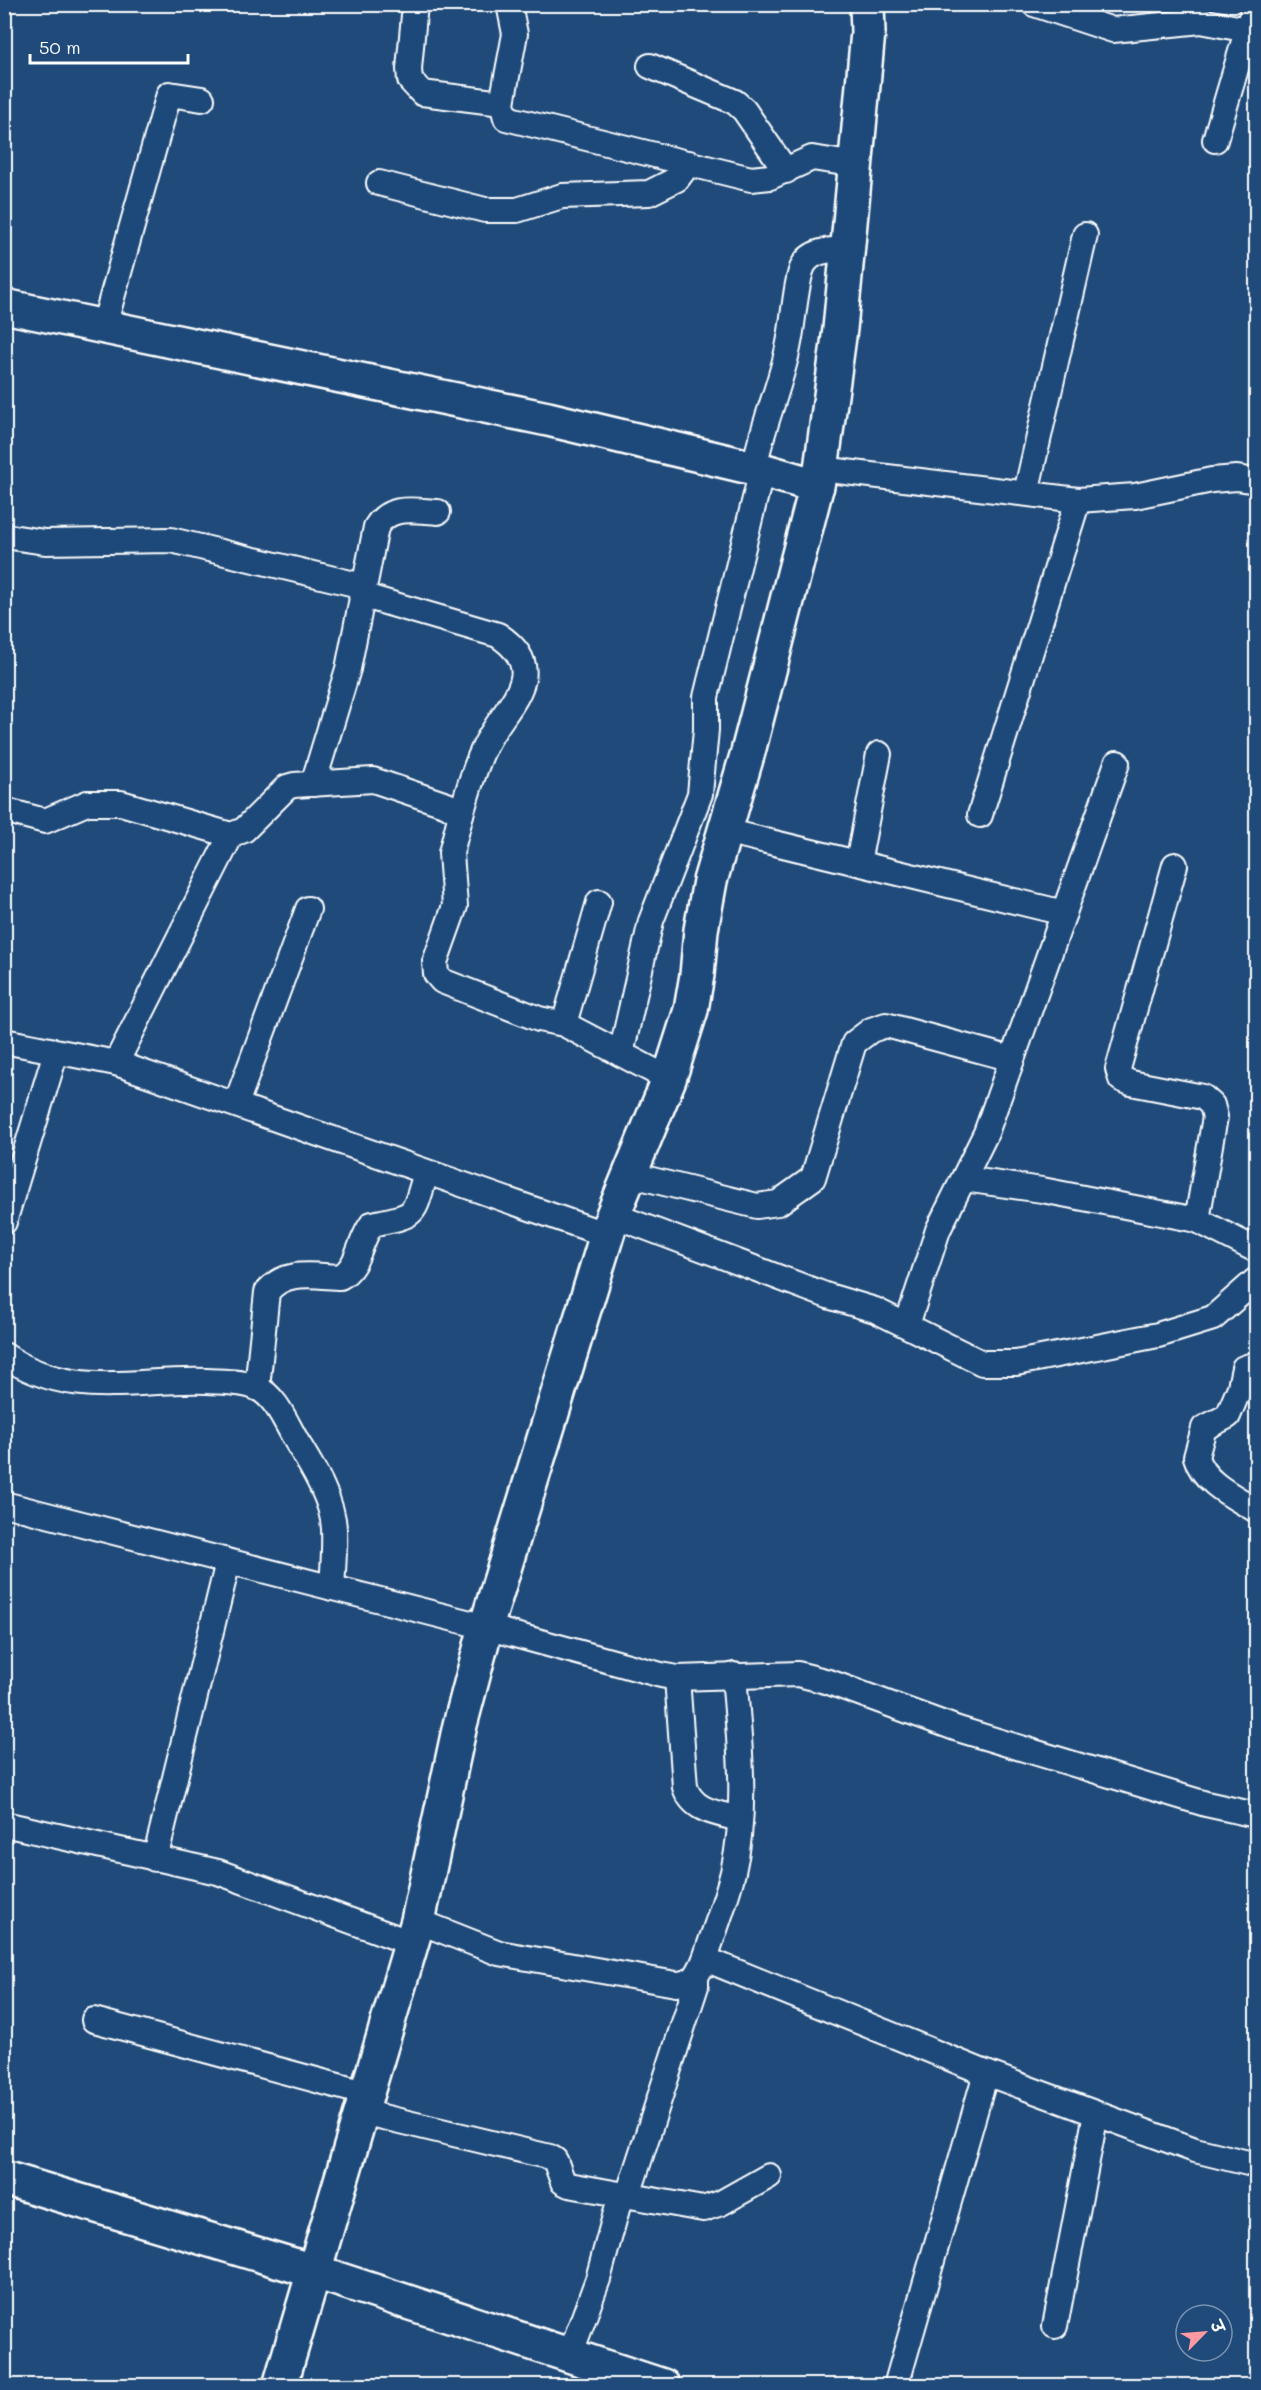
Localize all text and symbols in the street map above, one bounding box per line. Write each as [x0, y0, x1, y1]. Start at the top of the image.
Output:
scale bar [30, 27, 188, 65]
text: 50 m [39, 35, 81, 59]
north arrow [1174, 2303, 1234, 2363]
text: उ [1205, 2315, 1230, 2337]

